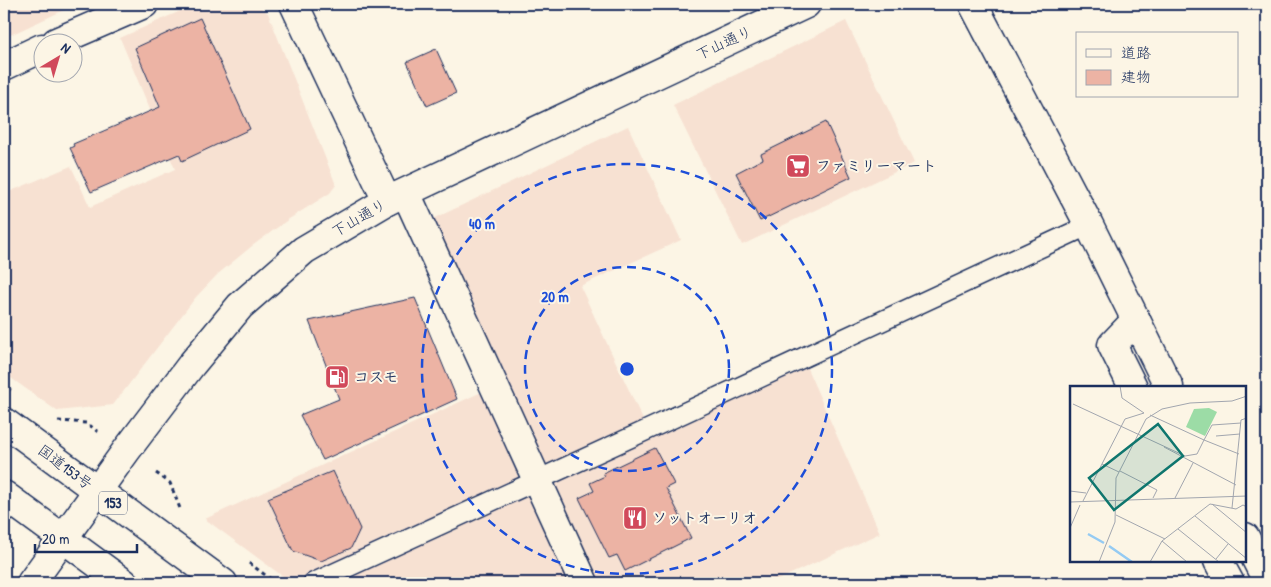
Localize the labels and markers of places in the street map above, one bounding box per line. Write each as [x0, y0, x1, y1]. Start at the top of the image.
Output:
supermarket icon: ファミリーマート [785, 153, 811, 179]
place label: ファミリーマート [816, 155, 937, 176]
centre of rings [618, 360, 636, 378]
fuel station icon: コスモ [324, 364, 350, 390]
place label: コスモ [354, 366, 398, 387]
restaurant icon: ソットオーリオ [622, 505, 648, 531]
place label: ソットオーリオ [652, 507, 757, 528]

